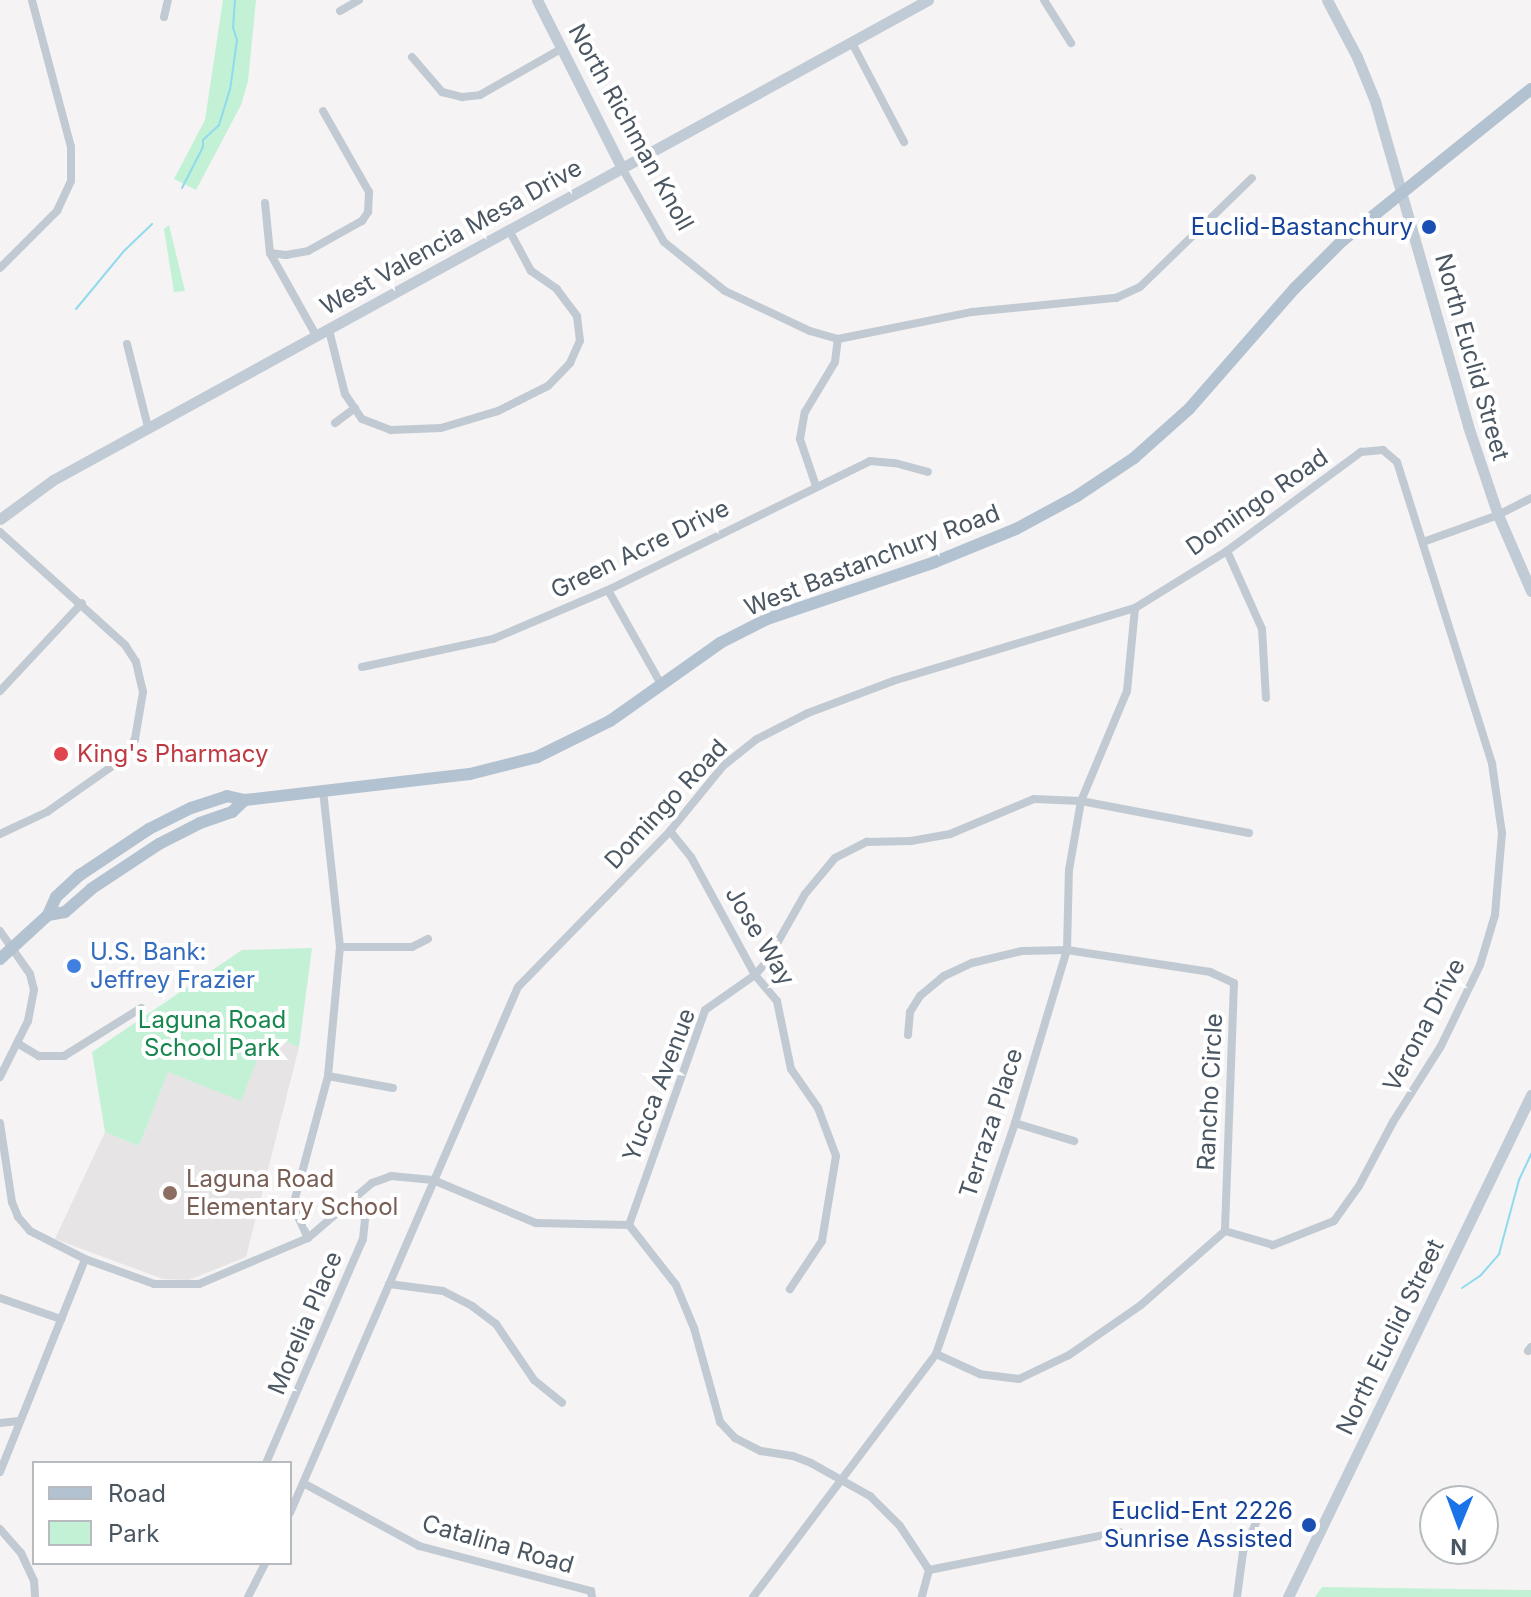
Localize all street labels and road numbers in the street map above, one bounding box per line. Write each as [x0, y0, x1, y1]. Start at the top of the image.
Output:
street label: North Richman Knoll [562, 19, 700, 235]
street label: West Valencia Mesa Drive [315, 153, 587, 321]
street label: North Euclid Street [1429, 250, 1515, 464]
street label: Domingo Road [1181, 442, 1333, 562]
street label: Green Acre Drive [546, 493, 734, 605]
street label: West Bastanchury Road [740, 498, 1004, 622]
street label: Domingo Road [599, 733, 733, 875]
street label: Jose Way [719, 881, 801, 991]
street label: Verona Drive [1377, 954, 1471, 1096]
street label: Yucca Avenue [617, 1004, 701, 1166]
street label: Rancho Circle [1191, 1013, 1229, 1171]
street label: Terraza Place [953, 1045, 1029, 1201]
street label: North Euclid Street [1330, 1235, 1450, 1439]
street label: Morelia Place [262, 1247, 348, 1399]
street label: Catalina Road [419, 1509, 577, 1579]

